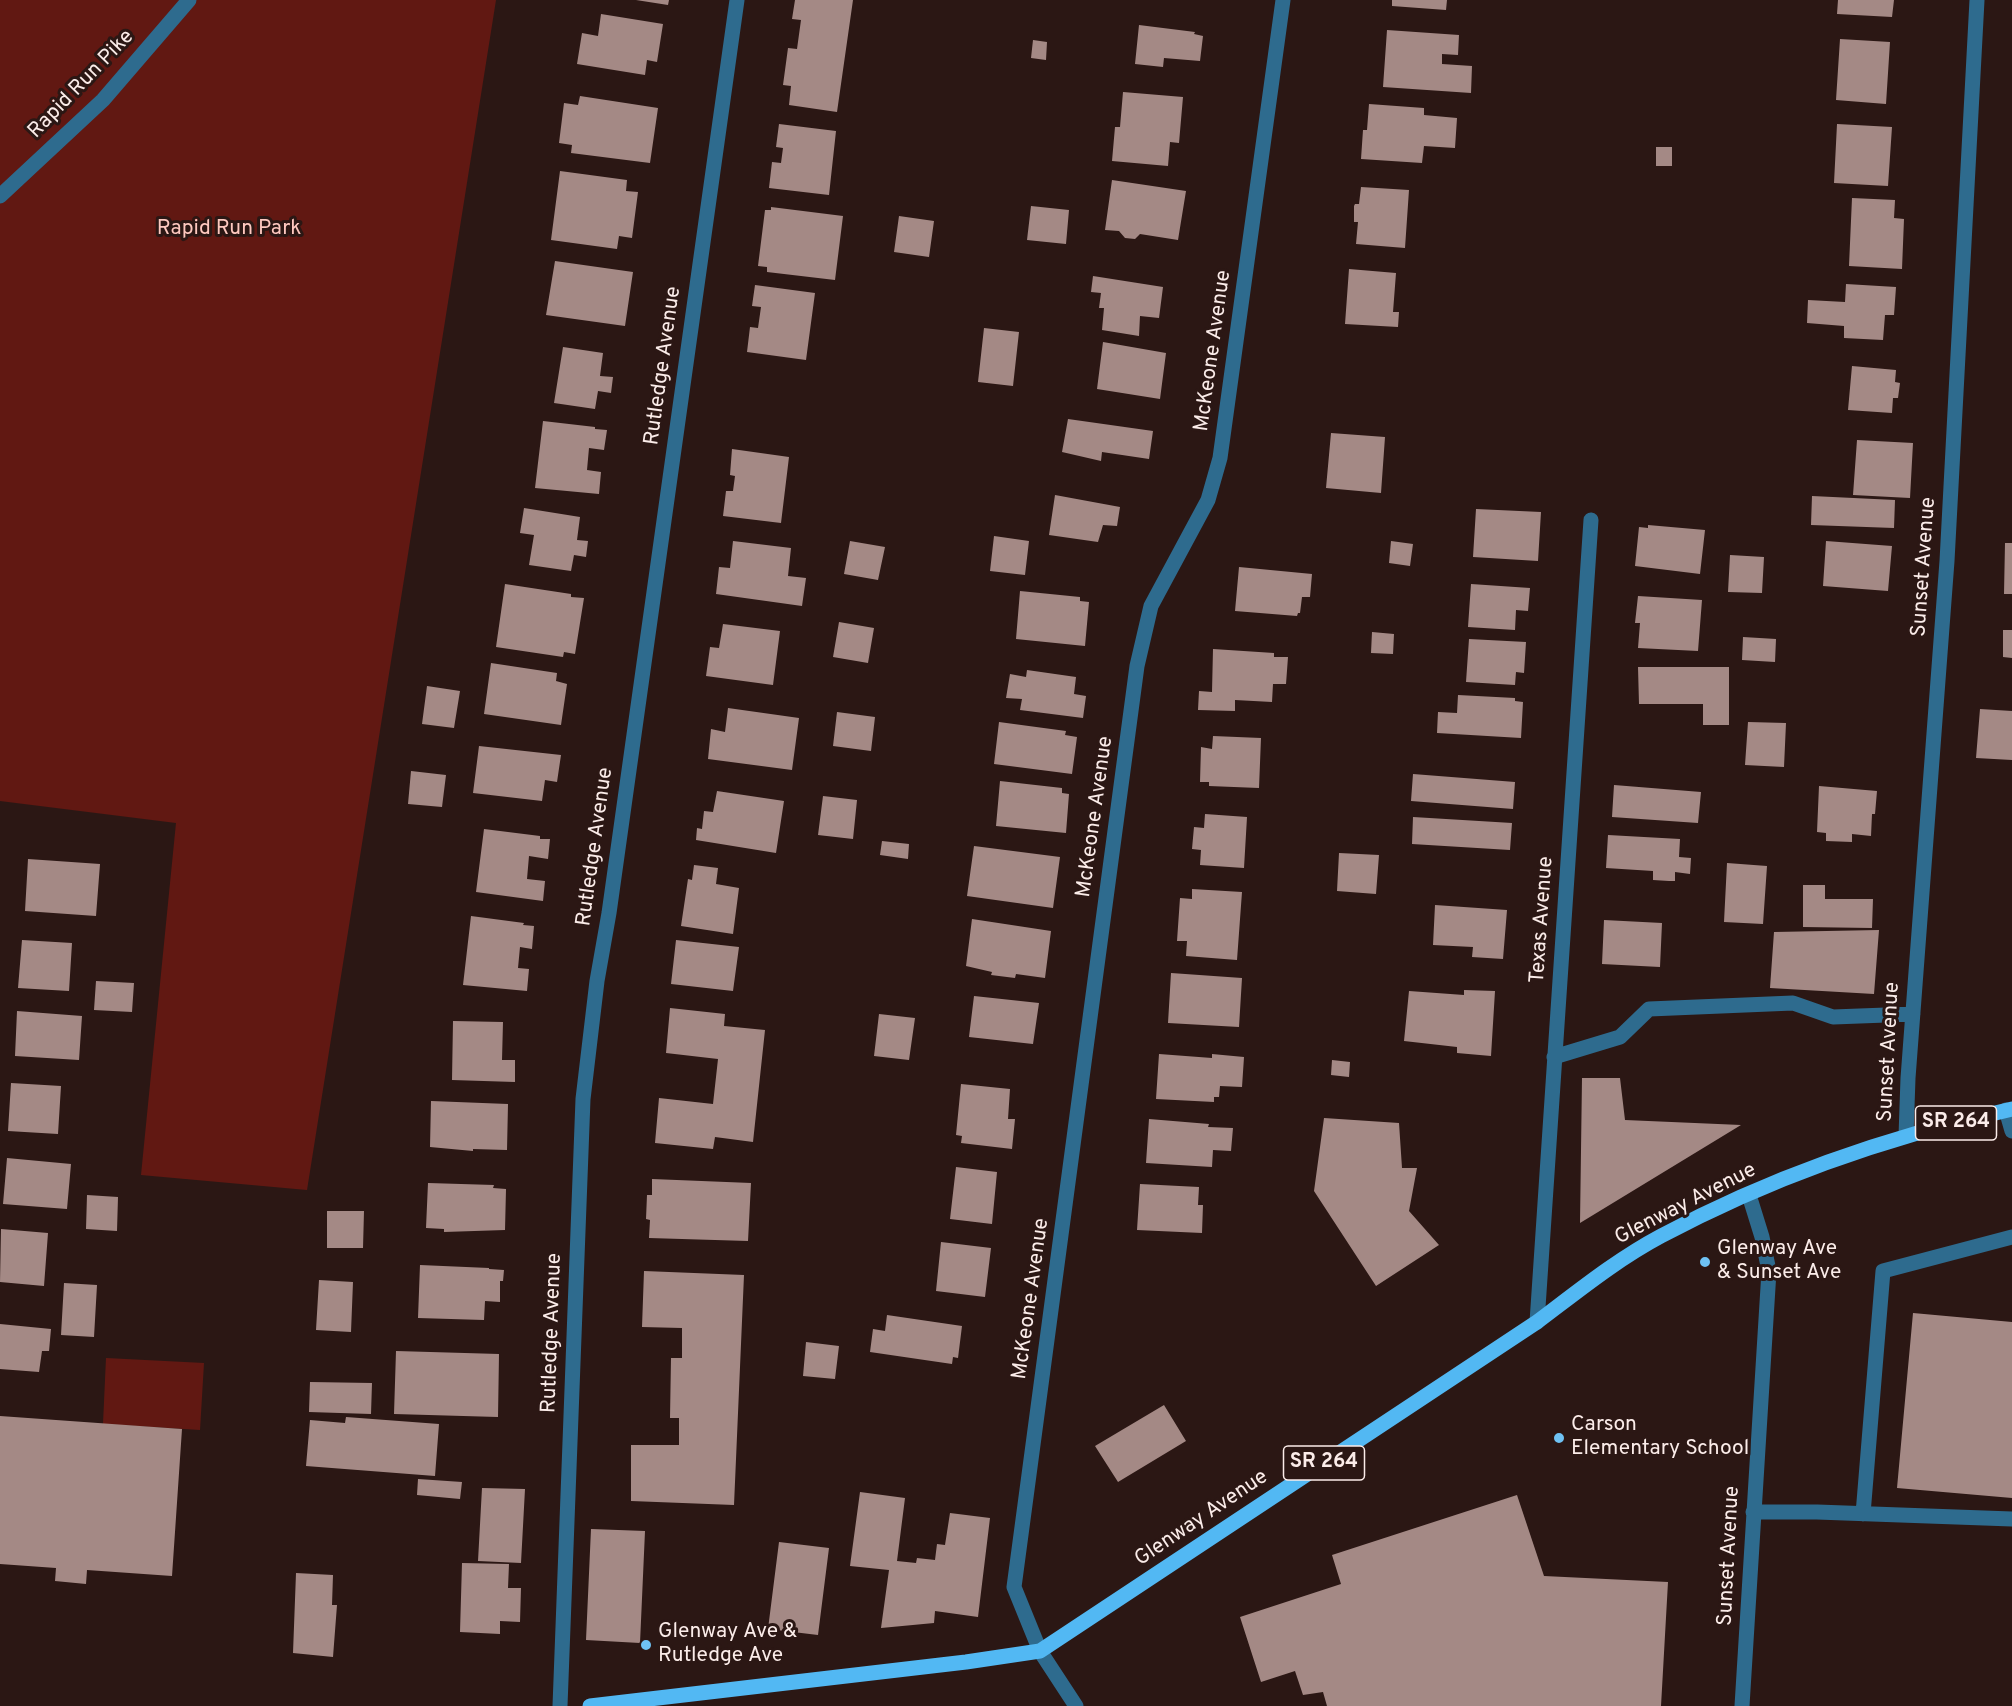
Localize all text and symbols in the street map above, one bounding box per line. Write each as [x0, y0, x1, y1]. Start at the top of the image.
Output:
street label: Rapid Run Pike [24, 25, 140, 145]
park label: Rapid Run Park [157, 217, 301, 243]
street label: McKeone Avenue [1190, 269, 1238, 433]
street label: Rutledge Avenue [640, 285, 688, 447]
street label: Sunset Avenue [1908, 496, 1942, 638]
street label: McKeone Avenue [1072, 735, 1120, 899]
street label: Rutledge Avenue [572, 766, 620, 928]
street label: Texas Avenue [1526, 856, 1560, 984]
street label: Sunset Avenue [1874, 981, 1906, 1123]
road number: SR 264 [1916, 1106, 1996, 1140]
street label: Glenway Avenue [1611, 1159, 1761, 1251]
street label: McKeone Avenue [1008, 1217, 1056, 1381]
place label: Glenway Ave & Sunset Ave [1717, 1237, 1841, 1287]
street label: Rutledge Avenue [538, 1253, 568, 1413]
marker: Glenway Ave & Sunset Ave [1698, 1255, 1712, 1269]
place label: Carson Elementary School [1571, 1413, 1749, 1463]
marker: Carson Elementary School [1552, 1431, 1566, 1445]
road number: SR 264 [1284, 1446, 1364, 1480]
street label: Glenway Avenue [1131, 1465, 1273, 1573]
street label: Sunset Avenue [1714, 1485, 1746, 1627]
place label: Glenway Ave & Rutledge Ave [658, 1620, 797, 1670]
marker: Glenway Ave & Rutledge Ave [639, 1638, 653, 1652]

